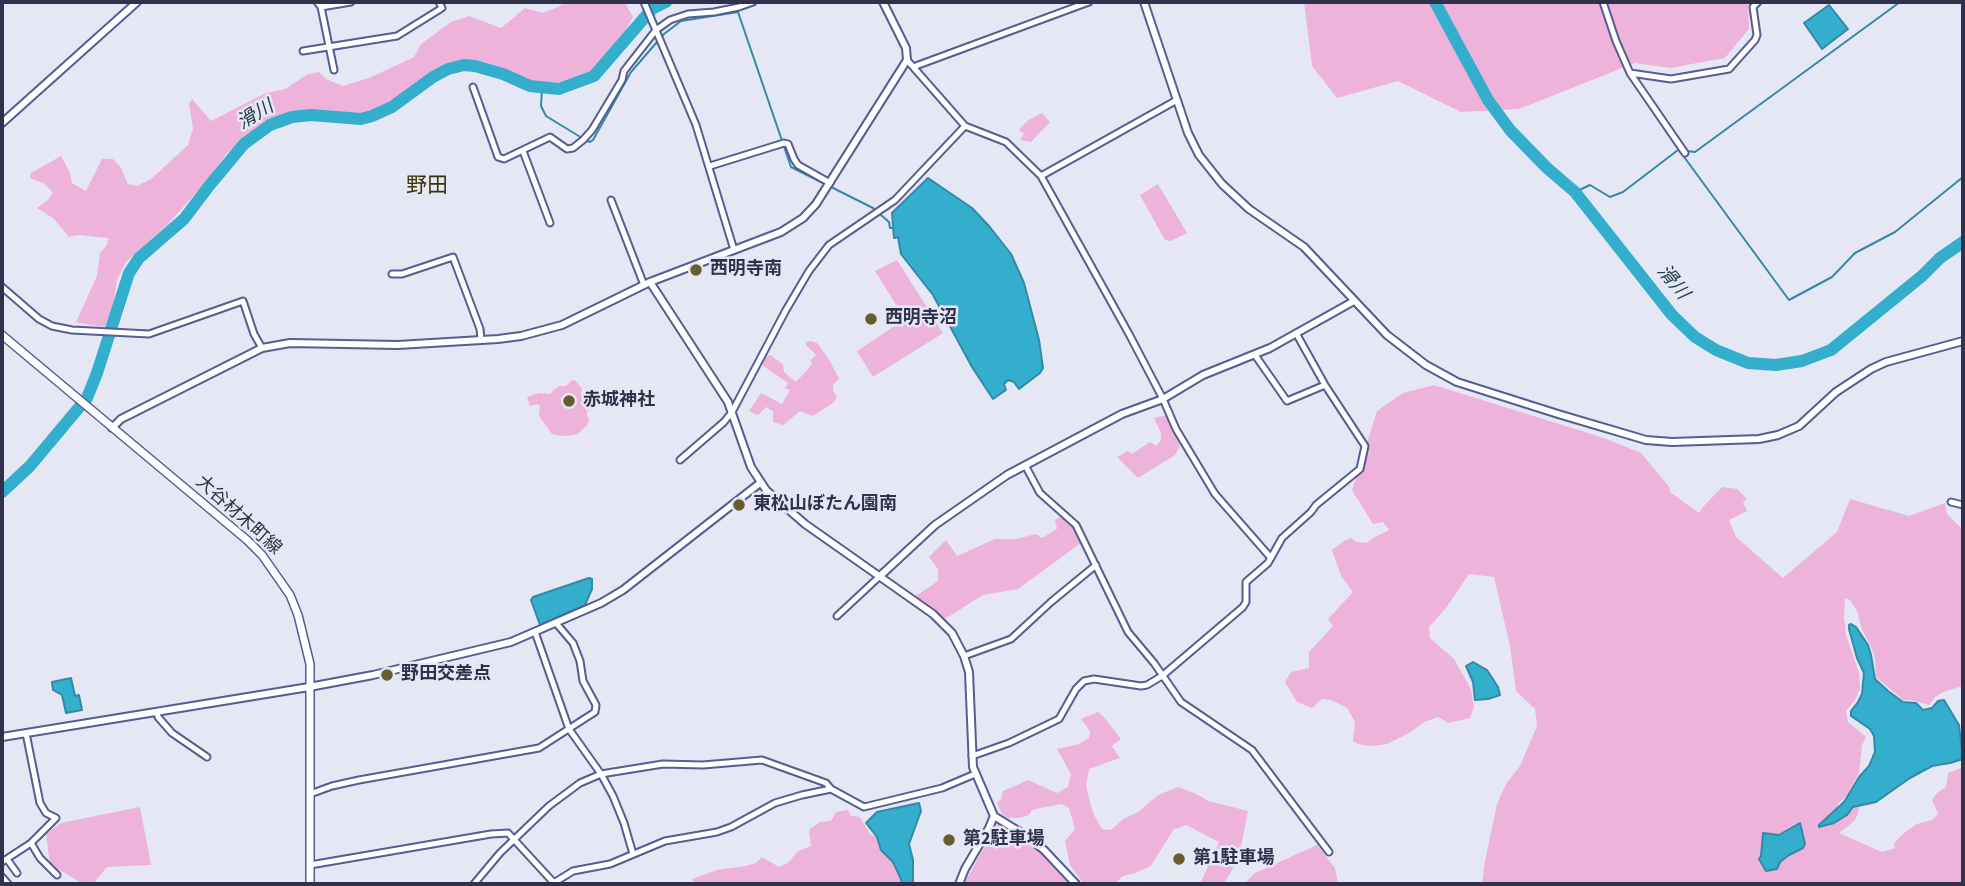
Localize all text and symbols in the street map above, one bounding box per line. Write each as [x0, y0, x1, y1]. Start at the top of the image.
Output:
water label: 滑川 [234, 96, 278, 136]
district label: 野田 [406, 174, 448, 200]
place label: 西明寺南 [710, 259, 782, 281]
water label: 滑川 [1651, 261, 1693, 305]
marker: 西明寺南 [688, 262, 704, 278]
place label: 西明寺沼 [885, 308, 957, 330]
marker: 西明寺沼 [863, 311, 879, 327]
place label: 赤城神社 [583, 390, 655, 412]
marker: 赤城神社 [561, 393, 577, 409]
street label: 大谷材木町線 [191, 472, 285, 560]
place label: 東松山ぼたん園南 [753, 494, 897, 516]
marker: 東松山ぼたん園南 [731, 497, 747, 513]
place label: 野田交差点 [401, 664, 491, 686]
marker: 野田交差点 [379, 667, 395, 683]
place label: 第2駐車場 [963, 829, 1045, 851]
marker: 第2駐車場 [941, 832, 957, 848]
place label: 第1駐車場 [1193, 848, 1275, 870]
marker: 第1駐車場 [1171, 851, 1187, 867]

